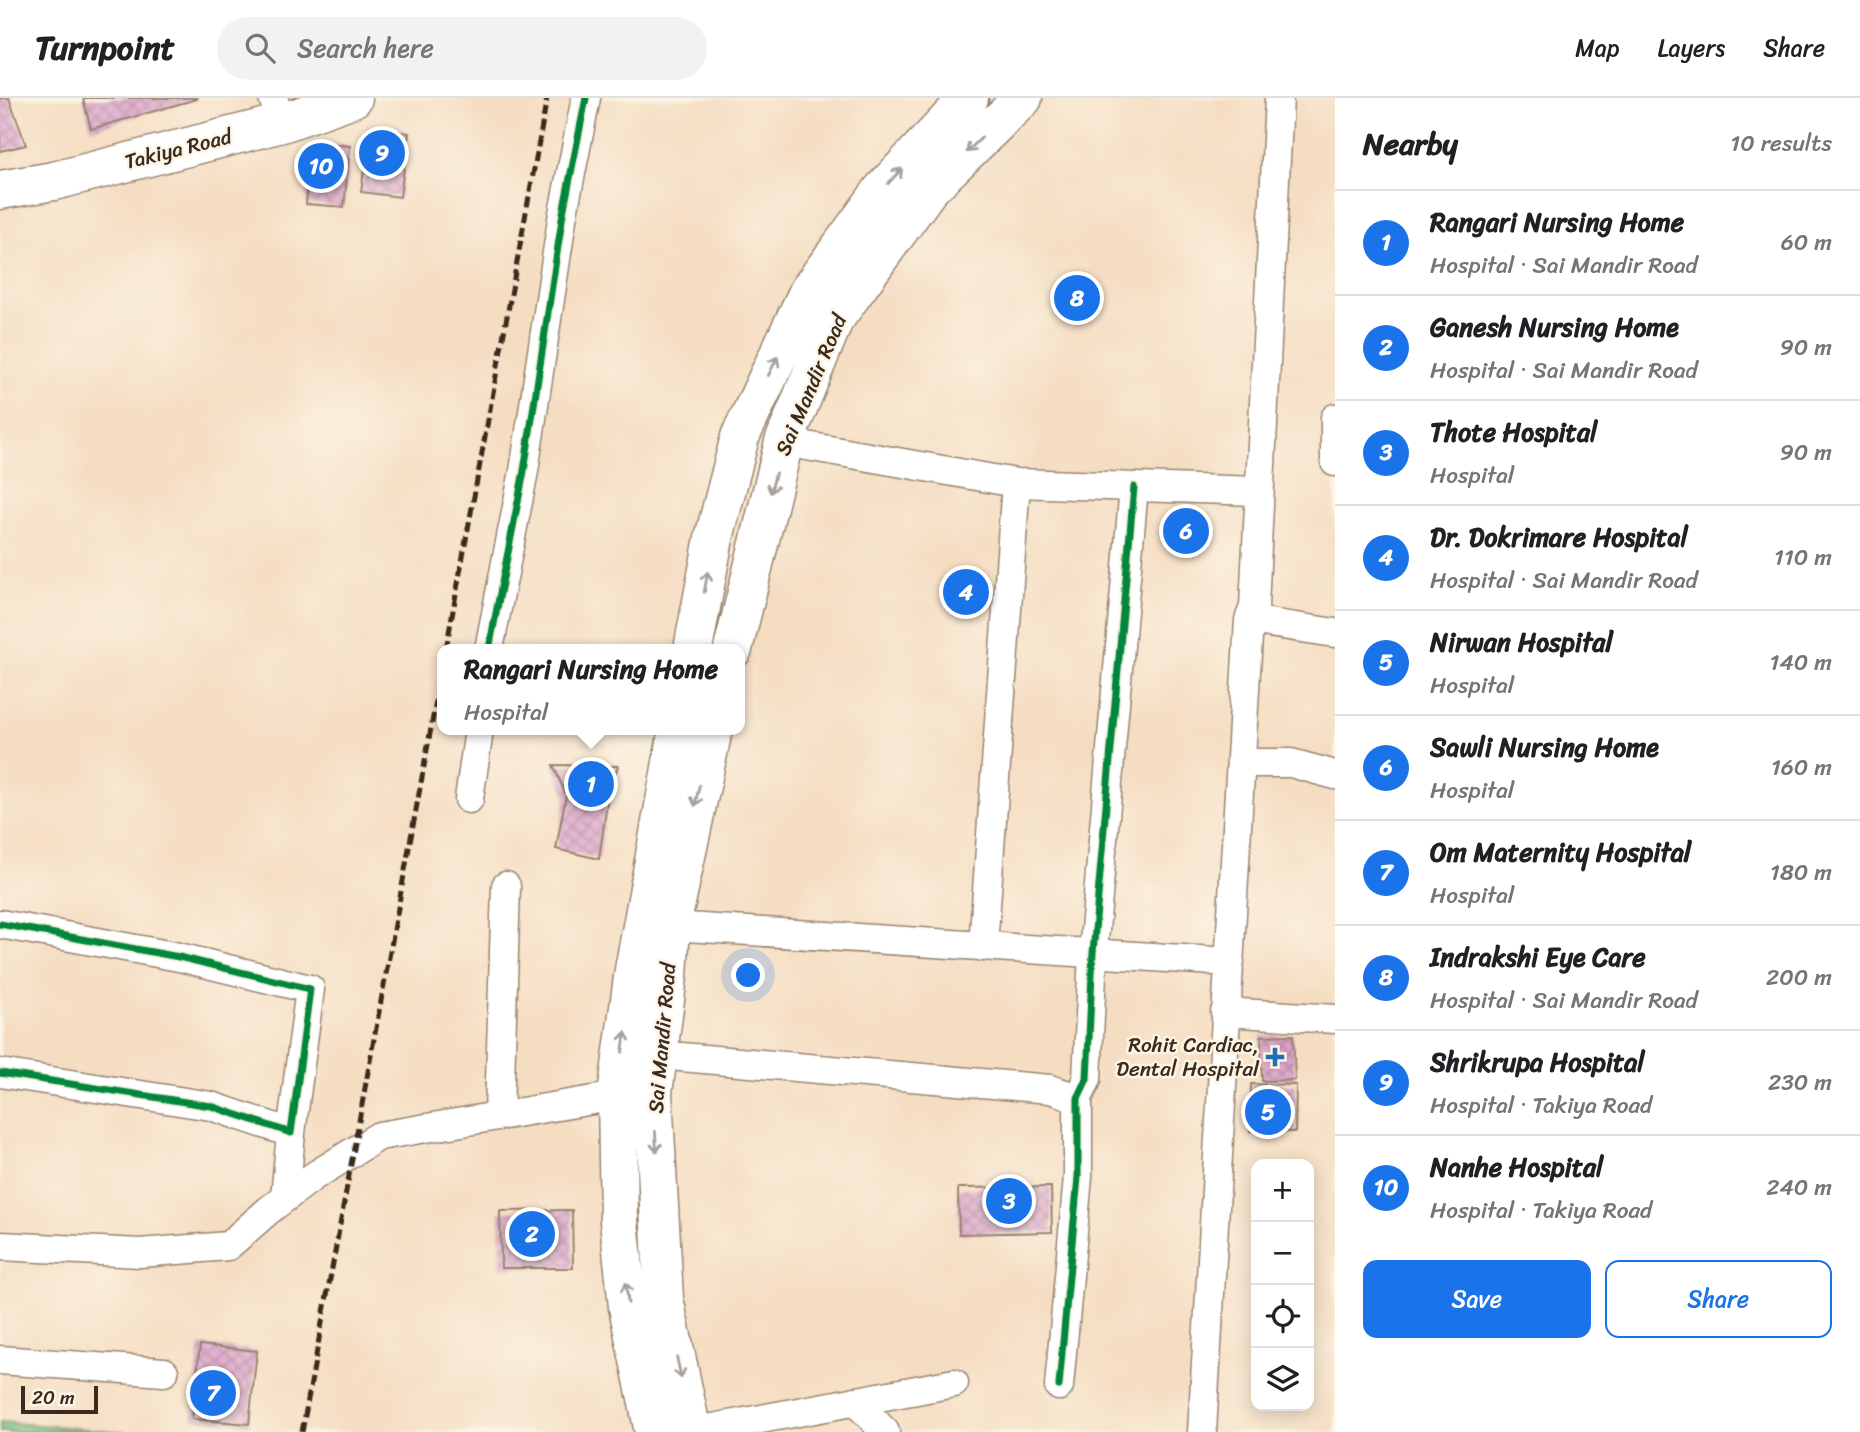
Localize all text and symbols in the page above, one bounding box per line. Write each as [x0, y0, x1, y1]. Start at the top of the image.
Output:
search box [217, 17, 707, 80]
text: Turnpoint [35, 19, 175, 77]
text: Search here [297, 25, 434, 71]
text: Map [1575, 27, 1620, 69]
text: Layers [1658, 27, 1725, 69]
text: Share [1763, 27, 1825, 69]
icon: search [241, 29, 279, 67]
street label: Takiya Road [120, 117, 237, 181]
text: Nearby [1363, 117, 1458, 171]
text: 10 results [1730, 123, 1832, 164]
pin: 9 [359, 127, 405, 179]
one-way arrow [966, 137, 983, 154]
pin: 10 [298, 140, 344, 192]
one-way arrow [887, 168, 904, 185]
text: Rangari Nursing Home [1430, 199, 1684, 245]
text: 1 [1381, 222, 1391, 263]
text: 60 m [1781, 222, 1832, 263]
text: Hospital · Sai Mandir Road [1430, 245, 1698, 286]
pin: 8 [1054, 272, 1100, 324]
text: Ganesh Nursing Home [1430, 304, 1679, 350]
street label: Sai Mandir Road [764, 306, 859, 462]
text: 2 [1379, 327, 1393, 368]
text: 90 m [1780, 327, 1832, 368]
text: Hospital · Sai Mandir Road [1430, 350, 1698, 391]
one-way arrow [766, 356, 780, 377]
text: Thote Hospital [1430, 409, 1597, 455]
text: 3 [1380, 432, 1392, 473]
text: 90 m [1780, 432, 1832, 473]
text: Hospital [1430, 455, 1514, 496]
one-way arrow [766, 471, 779, 494]
pin: 6 [1163, 505, 1209, 557]
text: Dr. Dokrimare Hospital [1430, 514, 1688, 560]
text: 4 [1379, 537, 1393, 578]
text: 110 m [1774, 537, 1832, 578]
text: Hospital · Sai Mandir Road [1430, 560, 1698, 601]
pin: 4 [943, 566, 989, 618]
one-way arrow [699, 571, 713, 594]
text: Nirwan Hospital [1430, 619, 1613, 665]
text: 5 [1379, 642, 1393, 683]
text: 140 m [1770, 642, 1832, 683]
popup [437, 644, 745, 735]
text: Rangari Nursing Home [464, 646, 718, 692]
text: Hospital [1430, 665, 1514, 706]
text: Hospital [464, 692, 548, 733]
text: Sawli Nursing Home [1430, 724, 1659, 770]
text: 6 [1379, 747, 1393, 788]
text: 160 m [1771, 747, 1832, 788]
pin: 1 [568, 758, 614, 810]
text: Hospital [1430, 770, 1514, 811]
one-way arrow [690, 784, 704, 807]
text: Om Maternity Hospital [1430, 829, 1691, 875]
text: 7 [1379, 852, 1393, 893]
text: 180 m [1770, 852, 1832, 893]
text: Hospital [1430, 875, 1514, 916]
text: Indrakshi Eye Care [1430, 934, 1646, 980]
text: 8 [1379, 957, 1393, 998]
text: 200 m [1766, 957, 1832, 998]
your location [731, 958, 765, 992]
street label: Sai Mandir Road [637, 959, 688, 1115]
text: Hospital · Sai Mandir Road [1430, 980, 1698, 1021]
place label: Rohit Cardiac, Dental Hospital [1116, 1026, 1260, 1088]
one-way arrow [618, 1031, 631, 1054]
text: Shrikrupa Hospital [1430, 1039, 1645, 1085]
marker: Rohit Cardiac, Dental Hospital [1265, 1047, 1285, 1067]
text: 9 [1379, 1062, 1393, 1103]
text: 230 m [1768, 1062, 1832, 1103]
text: Hospital · Takiya Road [1430, 1085, 1652, 1126]
pin: 5 [1245, 1086, 1291, 1138]
one-way arrow [650, 1131, 663, 1153]
text: Nanhe Hospital [1430, 1144, 1604, 1190]
map controls [1251, 1159, 1314, 1411]
button: + [1251, 1159, 1314, 1222]
text: 10 [1374, 1167, 1398, 1208]
text: 240 m [1766, 1167, 1832, 1208]
pin: 3 [986, 1175, 1032, 1227]
text: Hospital · Takiya Road [1430, 1190, 1652, 1231]
pin: 2 [509, 1208, 555, 1260]
button: − [1251, 1222, 1314, 1285]
button: Save [1363, 1260, 1591, 1338]
button: Share [1605, 1260, 1832, 1338]
one-way arrow [620, 1282, 633, 1305]
button: locate [1251, 1285, 1314, 1348]
button: layers [1251, 1348, 1314, 1411]
one-way arrow [672, 1356, 686, 1379]
pin: 7 [190, 1367, 236, 1419]
text: 20 m [32, 1381, 75, 1414]
scale bar [21, 1383, 98, 1415]

